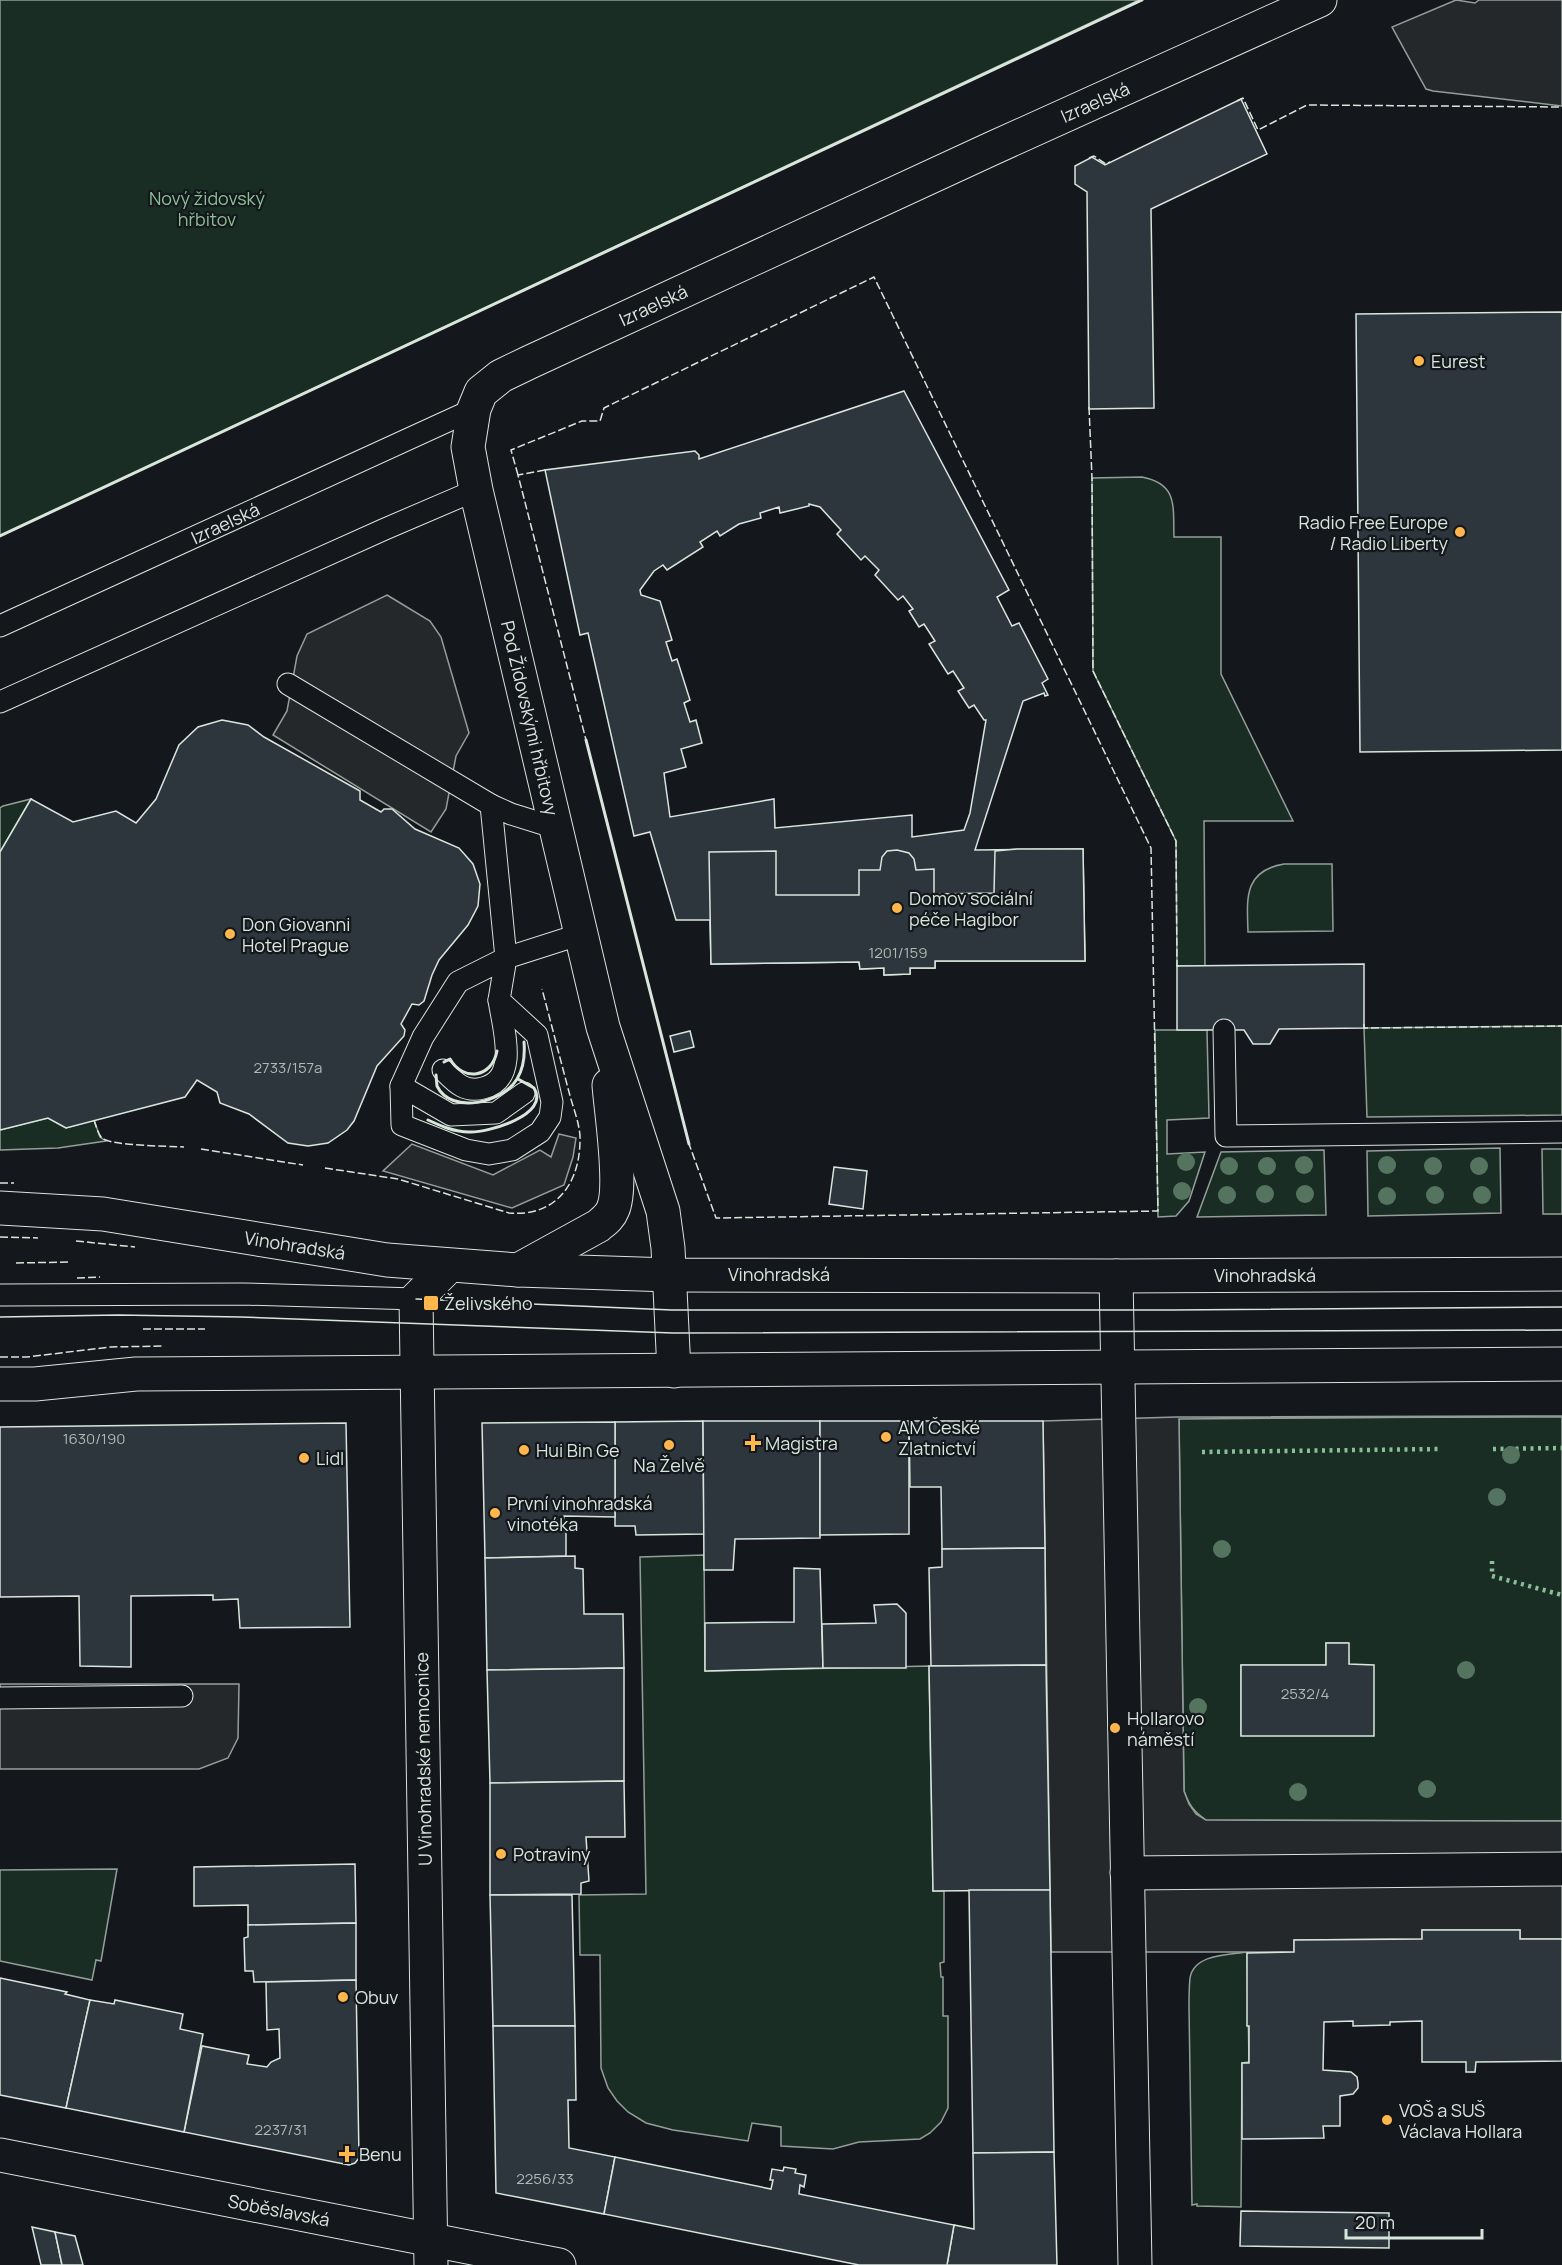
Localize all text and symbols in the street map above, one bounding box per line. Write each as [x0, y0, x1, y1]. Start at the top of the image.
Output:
street label: Izraelská [1057, 76, 1133, 128]
park label: Nový židovský hřbitov [149, 186, 266, 231]
street label: Izraelská [615, 279, 691, 331]
place label: Eurest [1431, 349, 1485, 373]
marker: Eurest [1412, 354, 1426, 368]
street label: Izraelská [187, 497, 263, 549]
place label: Radio Free Europe / Radio Liberty [1298, 510, 1449, 555]
marker: Radio Free Europe / Radio Liberty [1453, 525, 1467, 539]
street label: Pod Židovskými hřbitovy [496, 618, 564, 818]
place label: Domov sociální péče Hagibor [909, 886, 1033, 931]
marker: Domov sociální péče Hagibor [890, 901, 904, 915]
place label: Don Giovanni Hotel Prague [242, 912, 350, 957]
marker: Don Giovanni Hotel Prague [223, 927, 237, 941]
house number: 1201/159 [868, 942, 928, 963]
house number: 2733/157a [254, 1057, 322, 1078]
street label: Vinohradská [243, 1225, 347, 1265]
street label: Vinohradská [728, 1262, 830, 1286]
street label: Vinohradská [1214, 1263, 1316, 1287]
place label: Želivského [444, 1291, 533, 1315]
marker: Želivského [422, 1294, 440, 1312]
place label: AM České Zlatnictví [898, 1415, 980, 1460]
house number: 1630/190 [63, 1428, 125, 1449]
marker: AM České Zlatnictví [879, 1430, 893, 1444]
place label: Magistra [765, 1431, 838, 1455]
marker: Magistra [746, 1436, 760, 1450]
place label: Hui Bin Ge [536, 1438, 620, 1462]
marker: Na Želvě [662, 1438, 676, 1452]
marker: Hui Bin Ge [517, 1443, 531, 1457]
place label: Lidl [316, 1446, 344, 1470]
marker: Lidl [297, 1451, 311, 1465]
place label: Na Želvě [633, 1453, 705, 1477]
place label: První vinohradská vinotéka [507, 1491, 653, 1536]
marker: První vinohradská vinotéka [488, 1506, 502, 1520]
street label: U Vinohradské nemocnice [409, 1652, 437, 1866]
house number: 2532/4 [1281, 1683, 1330, 1704]
place label: Hollarovo náměstí [1127, 1706, 1204, 1751]
marker: Hollarovo náměstí [1108, 1721, 1122, 1735]
place label: Potraviny [513, 1842, 591, 1866]
marker: Potraviny [494, 1847, 508, 1861]
place label: Obuv [355, 1985, 399, 2009]
marker: Obuv [336, 1990, 350, 2004]
place label: VOŠ a SUŠ Václava Hollara [1399, 2098, 1522, 2143]
marker: VOŠ a SUŠ Václava Hollara [1380, 2113, 1394, 2127]
house number: 2237/31 [255, 2119, 307, 2140]
place label: Benu [359, 2142, 402, 2166]
marker: Benu [340, 2147, 354, 2161]
house number: 2256/33 [516, 2168, 574, 2189]
street label: Soběslavská [226, 2188, 332, 2232]
scale bar [1346, 2202, 1482, 2240]
text: 20 m [1355, 2210, 1395, 2234]

